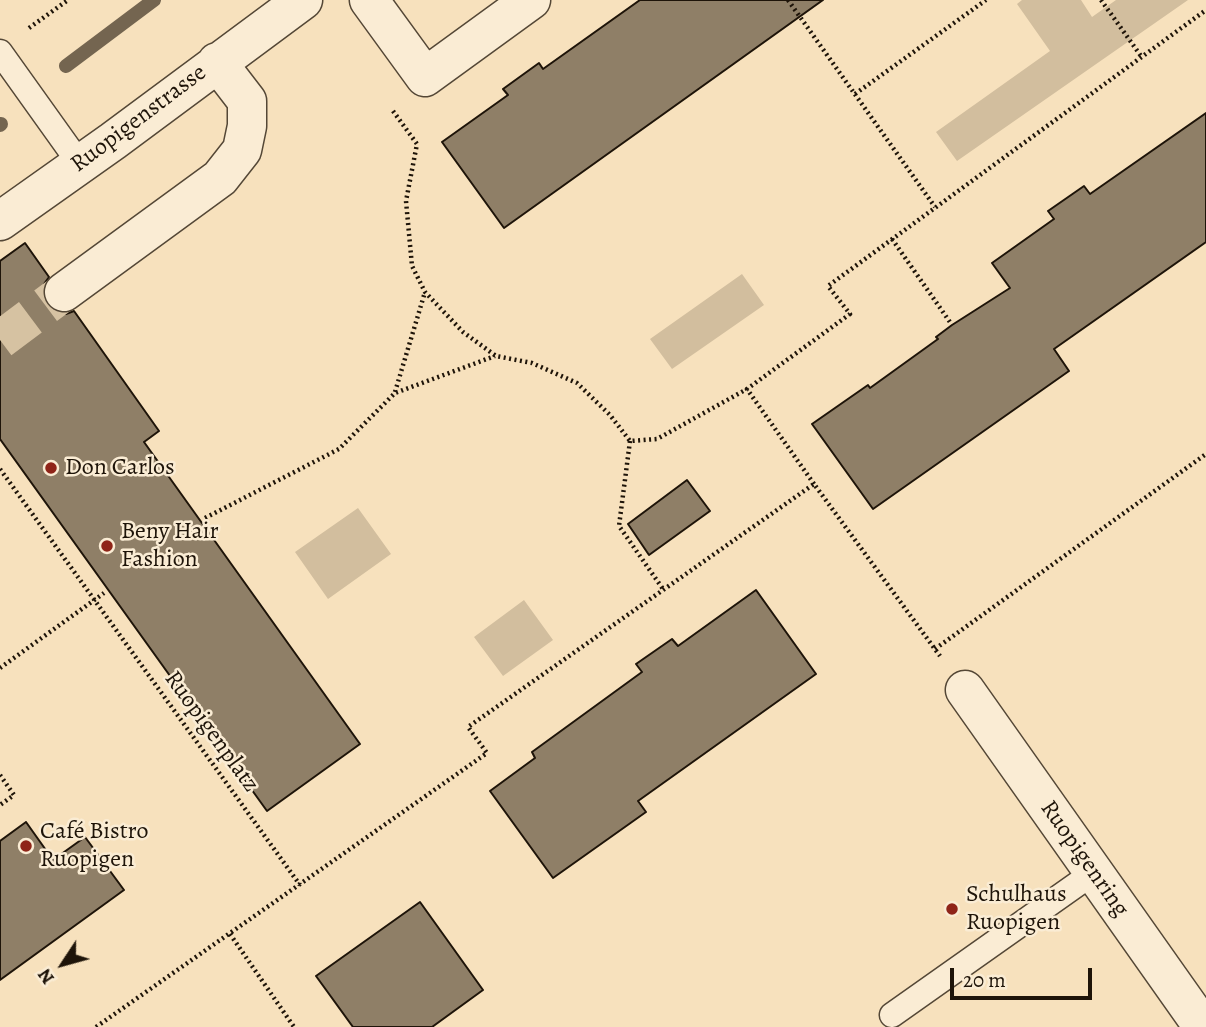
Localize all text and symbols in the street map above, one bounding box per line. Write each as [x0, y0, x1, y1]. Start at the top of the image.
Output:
street label: Ruopigenstrasse [66, 59, 212, 179]
place label: Don Carlos [65, 454, 175, 482]
marker: Don Carlos [43, 460, 59, 476]
place label: Beny Hair Fashion [121, 518, 219, 574]
marker: Beny Hair Fashion [99, 538, 115, 554]
street label: Ruopigenplatz [157, 666, 265, 798]
street label: Ruopigenring [1033, 795, 1135, 923]
place label: Café Bistro Ruopigen [40, 818, 149, 874]
marker: Café Bistro Ruopigen [18, 838, 34, 854]
place label: Schulhaus Ruopigen [966, 881, 1067, 937]
marker: Schulhaus Ruopigen [944, 901, 960, 917]
north arrow [28, 929, 98, 999]
scale bar [954, 954, 1096, 998]
text: N [31, 963, 61, 990]
text: 20 m [963, 966, 1006, 994]

